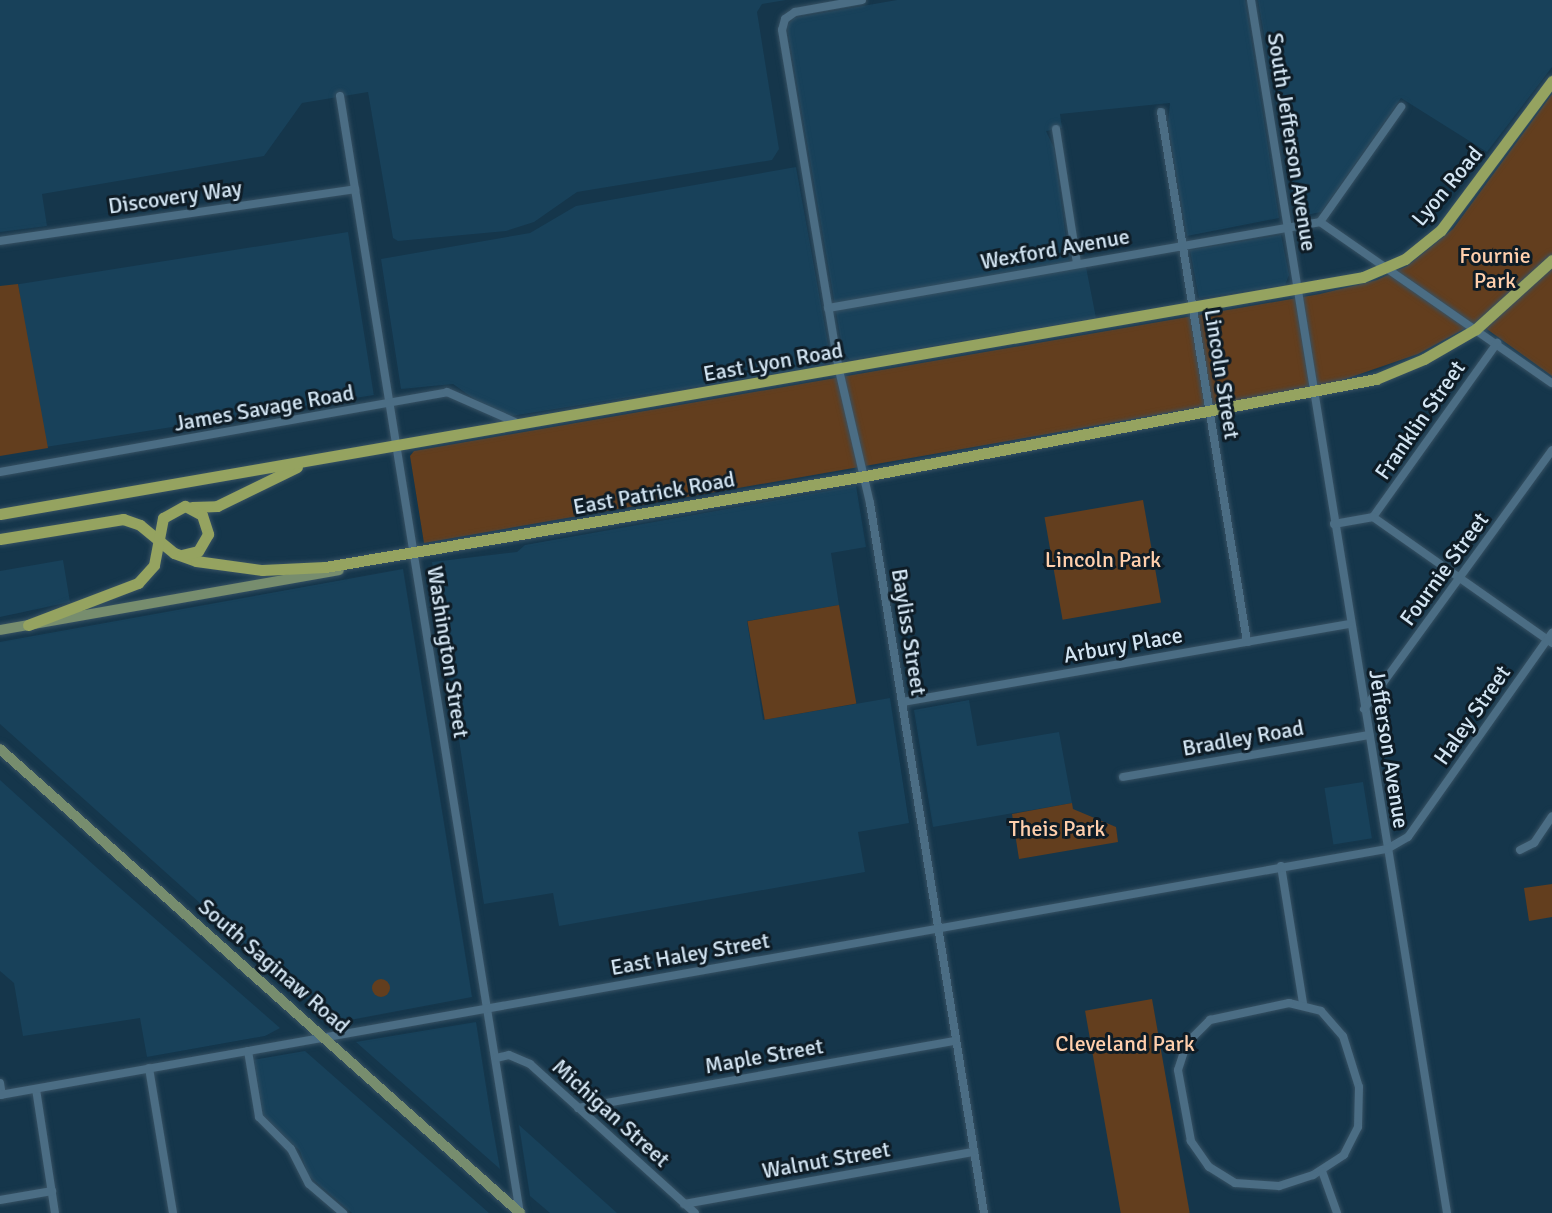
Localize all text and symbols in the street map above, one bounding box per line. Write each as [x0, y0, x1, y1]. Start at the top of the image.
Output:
street label: South Jefferson Avenue [1262, 31, 1322, 253]
street label: Lyon Road [1406, 141, 1488, 231]
street label: Discovery Way [106, 175, 244, 219]
street label: Wexford Avenue [978, 223, 1132, 275]
park label: Fournie Park [1459, 242, 1531, 294]
street label: Lincoln Street [1199, 307, 1245, 441]
street label: East Lyon Road [701, 337, 845, 387]
street label: Franklin Street [1369, 355, 1471, 485]
street label: James Savage Road [172, 379, 356, 437]
street label: East Patrick Road [571, 466, 737, 520]
street label: Fournie Street [1394, 507, 1494, 631]
park label: Lincoln Park [1045, 547, 1161, 573]
street label: Washington Street [421, 564, 475, 740]
street label: Bayliss Street [886, 567, 932, 697]
street label: Arbury Place [1061, 622, 1185, 668]
street label: Haley Street [1428, 660, 1516, 770]
street label: Jefferson Avenue [1363, 668, 1415, 830]
street label: Bradley Road [1180, 714, 1306, 762]
park label: Theis Park [1009, 816, 1105, 842]
street label: South Saginaw Road [193, 893, 355, 1039]
street label: East Haley Street [608, 927, 772, 981]
park label: Cleveland Park [1055, 1031, 1195, 1057]
street label: Maple Street [703, 1033, 825, 1079]
street label: Michigan Street [547, 1053, 675, 1173]
street label: Walnut Street [760, 1136, 892, 1184]

